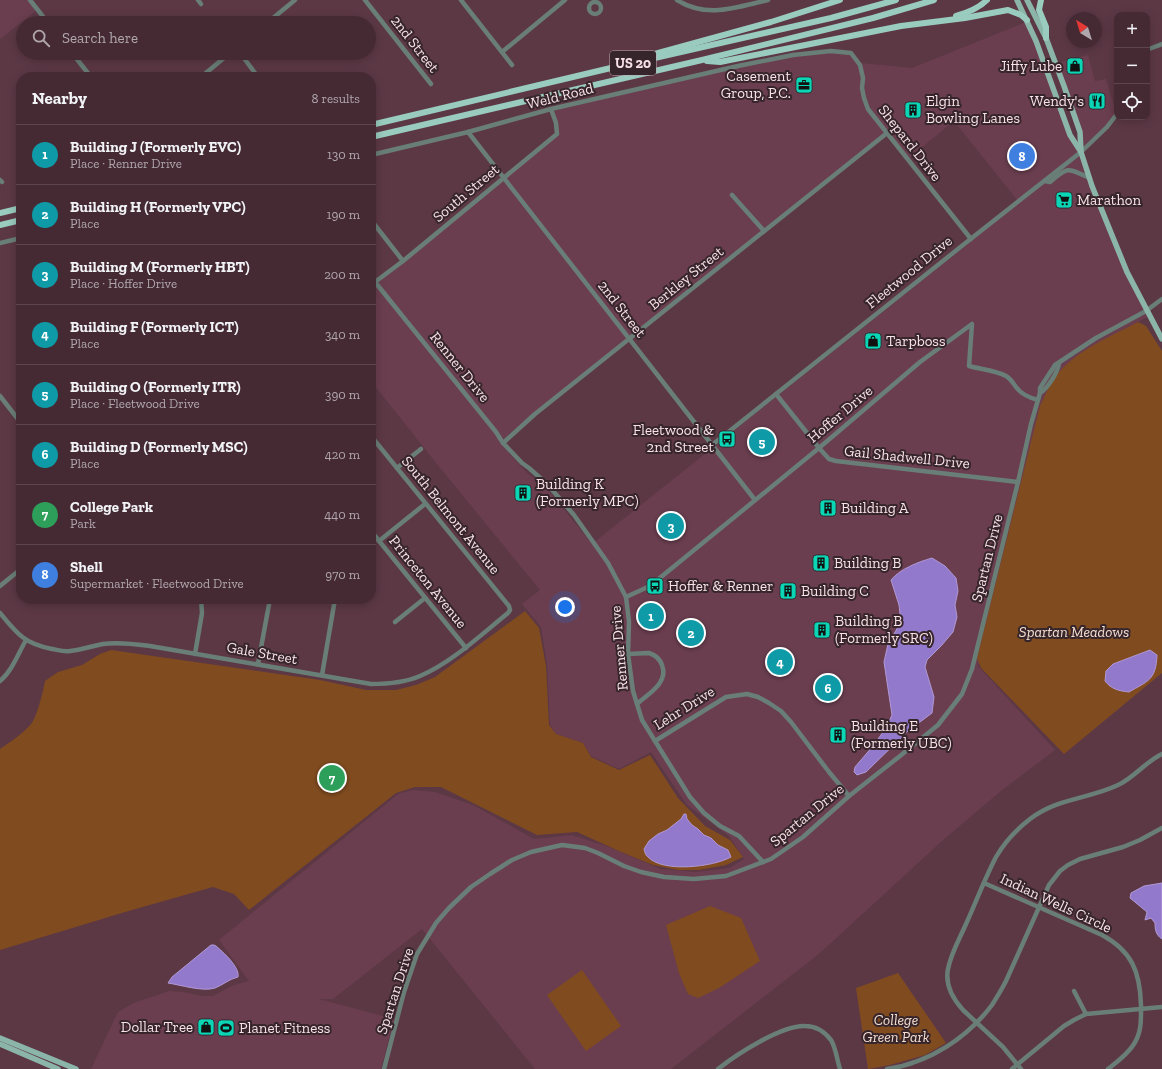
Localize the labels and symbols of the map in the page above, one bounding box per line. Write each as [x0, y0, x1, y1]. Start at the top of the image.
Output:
street label: 2nd Street [387, 12, 443, 76]
north arrow [1066, 12, 1102, 48]
road number: US 20 [610, 51, 656, 75]
shop icon: Jiffy Lube [1065, 56, 1085, 76]
place label: Jiffy Lube [1000, 57, 1062, 75]
place label: Casement Group, P.C. [721, 67, 791, 102]
office icon: Casement Group, P.C. [794, 75, 814, 95]
street label: Weld Road [525, 79, 596, 113]
restaurant icon: Wendy's [1087, 91, 1107, 111]
place label: Elgin Bowling Lanes [926, 92, 1020, 127]
place label: Wendy's [1030, 92, 1084, 110]
building icon: Elgin Bowling Lanes [903, 100, 923, 120]
street label: Shepard Drive [875, 101, 945, 185]
pin: 8 [1009, 141, 1035, 171]
street label: South Street [429, 160, 503, 226]
supermarket icon: Marathon [1054, 190, 1074, 210]
place label: Marathon [1077, 191, 1142, 209]
street label: Fleetwood Drive [862, 232, 956, 312]
street label: Berkley Street [645, 242, 727, 314]
street label: 2nd Street [594, 277, 650, 341]
street label: Renner Drive [426, 328, 494, 406]
shop icon: Tarpboss [863, 331, 883, 351]
place label: Tarpboss [886, 332, 946, 350]
street label: Hoffer Drive [804, 382, 876, 446]
place label: Fleetwood & 2nd Street [633, 421, 714, 456]
pin: 5 [749, 427, 775, 457]
bus stop icon: Fleetwood & 2nd Street [717, 429, 737, 449]
street label: Gail Shadwell Drive [843, 441, 971, 473]
street label: South Belmont Avenue [398, 452, 504, 578]
place label: Building K (Formerly MPC) [536, 475, 639, 510]
building icon: Building K (Formerly MPC) [513, 483, 533, 503]
building icon: Building A [818, 498, 838, 518]
place label: Building A [841, 499, 909, 517]
pin: 3 [658, 511, 684, 541]
street label: Spartan Drive [967, 512, 1007, 604]
street label: Princeton Avenue [385, 532, 471, 632]
building icon: Building B [811, 553, 831, 573]
place label: Building B [834, 554, 901, 572]
bus stop icon: Hoffer & Renner [645, 576, 665, 596]
place label: Hoffer & Renner [668, 577, 773, 595]
building icon: Building C [778, 581, 798, 601]
place label: Building C [801, 582, 869, 600]
your location [555, 597, 575, 617]
pin: 1 [638, 601, 664, 631]
street label: Renner Drive [606, 605, 632, 691]
place label: Building B (Formerly SRC) [835, 612, 933, 647]
pin: 2 [678, 618, 704, 648]
building icon: Building B (Formerly SRC) [812, 620, 832, 640]
park label: Spartan Meadows [1019, 623, 1129, 641]
street label: Gale Street [225, 638, 299, 668]
pin: 4 [767, 647, 793, 677]
pin: 6 [815, 673, 841, 703]
street label: Lehr Drive [650, 682, 718, 734]
place label: Building E (Formerly UBC) [851, 717, 952, 752]
building icon: Building E (Formerly UBC) [828, 725, 848, 745]
pin: 7 [319, 763, 345, 793]
street label: Spartan Drive [766, 780, 848, 850]
street label: Indian Wells Circle [997, 869, 1115, 937]
street label: Spartan Drive [373, 945, 417, 1037]
park label: College Green Park [863, 1011, 930, 1046]
shop icon: Dollar Tree [196, 1017, 216, 1037]
place label: Dollar Tree [121, 1018, 193, 1036]
sports icon: Planet Fitness [216, 1018, 236, 1038]
place label: Planet Fitness [239, 1019, 330, 1037]

